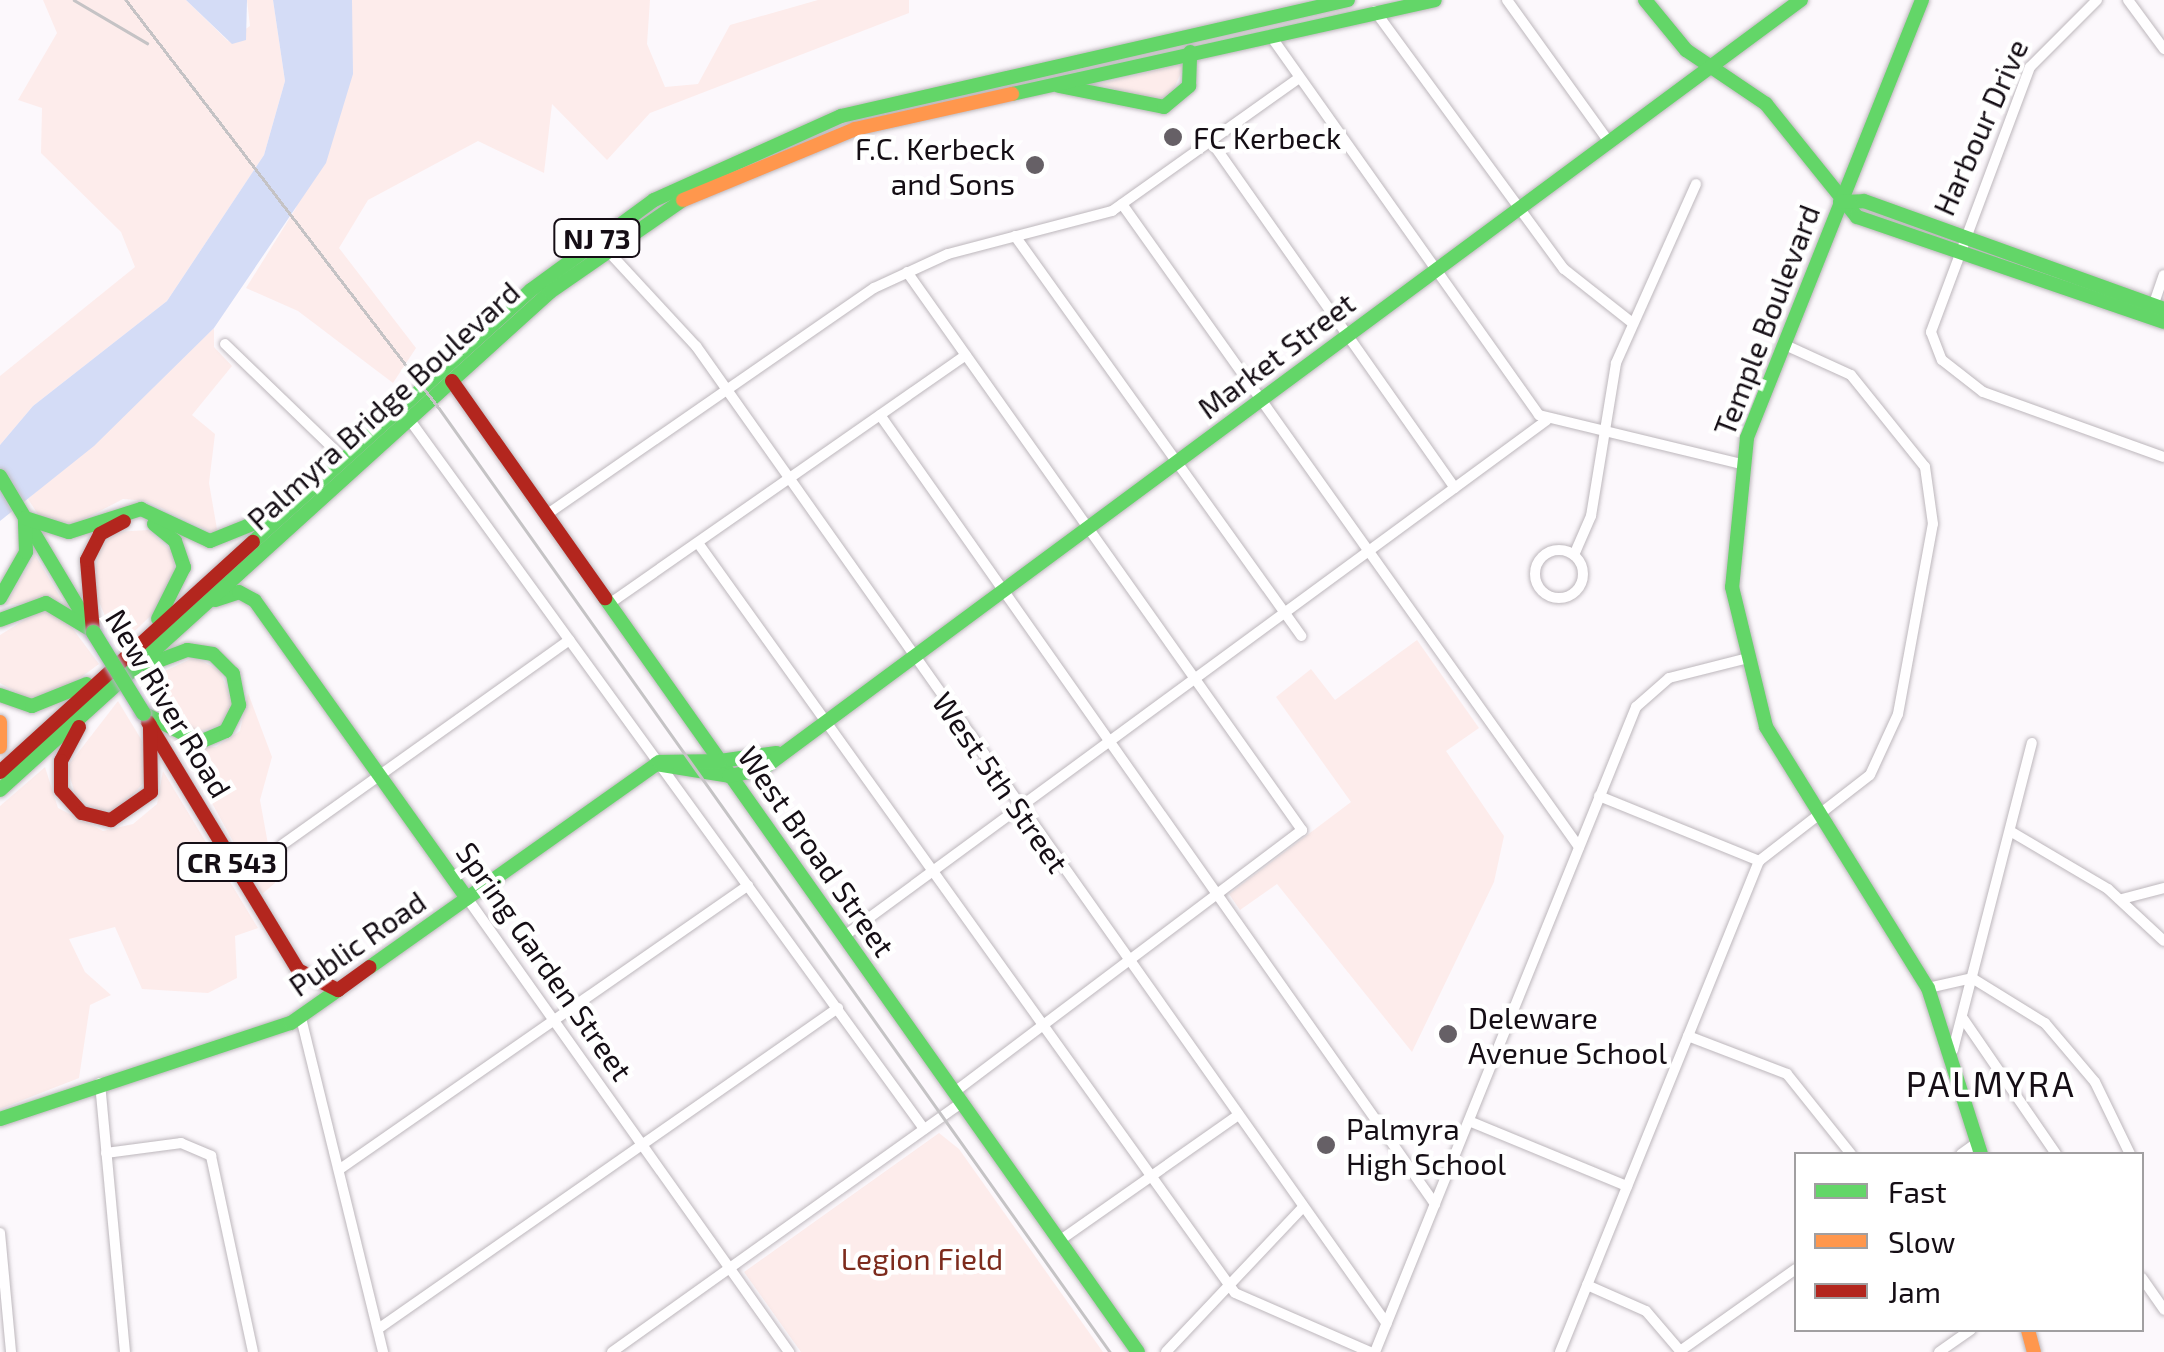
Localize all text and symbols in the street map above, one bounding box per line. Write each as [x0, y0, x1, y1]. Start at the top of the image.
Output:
street label: Harbour Drive [1925, 33, 2035, 221]
place label: FC Kerbeck [1193, 119, 1341, 155]
marker: FC Kerbeck [1162, 126, 1184, 148]
place label: F.C. Kerbeck and Sons [855, 130, 1015, 200]
marker: F.C. Kerbeck and Sons [1024, 154, 1046, 176]
street label: Temple Boulevard [1705, 199, 1827, 441]
road number: NJ 73 [552, 215, 642, 261]
street label: Palmyra Bridge Boulevard [239, 273, 527, 537]
street label: Market Street [1190, 284, 1362, 426]
street label: New River Road [98, 602, 240, 804]
street label: West 5th Street [925, 685, 1077, 879]
street label: West Broad Street [731, 739, 903, 963]
street label: Spring Garden Street [449, 835, 641, 1087]
road number: CR 543 [177, 839, 287, 885]
street label: Public Road [282, 883, 432, 1003]
place label: Deleware Avenue School [1468, 999, 1667, 1070]
marker: Deleware Avenue School [1437, 1023, 1459, 1045]
district label: PALMYRA [1906, 1062, 2076, 1104]
place label: Palmyra High School [1346, 1110, 1506, 1180]
marker: Palmyra High School [1315, 1134, 1337, 1156]
legend [1794, 1152, 2144, 1332]
text: Fast [1888, 1173, 1947, 1209]
text: Slow [1888, 1223, 1955, 1259]
park label: Legion Field [841, 1240, 1003, 1276]
text: Jam [1888, 1273, 1941, 1309]

